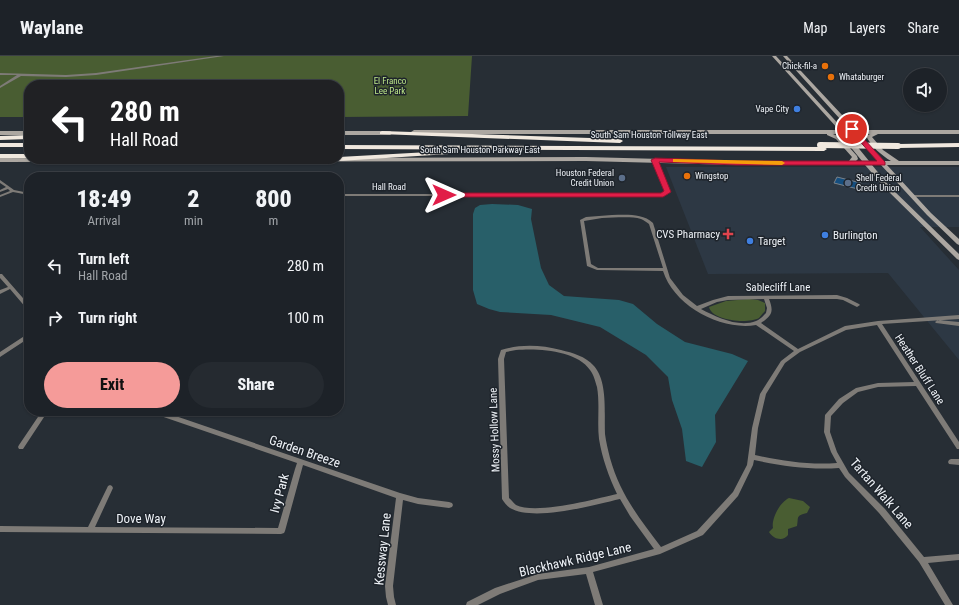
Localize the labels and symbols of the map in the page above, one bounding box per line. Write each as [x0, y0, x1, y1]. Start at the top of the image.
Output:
place label: Chick-fil-a [782, 61, 817, 71]
marker: Chick-fil-a [820, 61, 830, 71]
marker: Whataburger [826, 72, 836, 82]
place label: Whataburger [839, 72, 885, 82]
park label: El Franco Lee Park [374, 76, 407, 96]
place label: Vape City [756, 104, 789, 114]
marker: Vape City [792, 104, 802, 114]
pin [835, 112, 869, 146]
street label: South Sam Houston Tollway East [591, 130, 708, 140]
street label: South Sam Houston Parkway East [420, 145, 540, 155]
place label: Houston Federal Credit Union [556, 168, 614, 188]
marker: Wingstop [682, 171, 692, 181]
place label: Wingstop [695, 171, 729, 181]
marker: Houston Federal Credit Union [617, 173, 627, 183]
place label: Shell Federal Credit Union [856, 173, 902, 193]
position arrow [423, 174, 465, 216]
marker: Shell Federal Credit Union [843, 178, 853, 188]
street label: Hall Road [372, 182, 406, 192]
place label: CVS Pharmacy [656, 228, 720, 241]
marker: CVS Pharmacy [723, 229, 733, 239]
place label: Burlington [833, 229, 877, 242]
marker: Burlington [820, 230, 830, 240]
place label: Target [758, 235, 785, 248]
marker: Target [745, 236, 755, 246]
street label: Sablecliff Lane [746, 281, 810, 294]
street label: Heather Bluff Lane [892, 332, 947, 407]
street label: Mossy Hollow Lane [487, 388, 502, 472]
street label: Garden Breeze [267, 432, 342, 471]
street label: Tartan Walk Lane [847, 455, 916, 532]
street label: Ivy Park [267, 472, 292, 515]
street label: Dove Way [116, 511, 166, 526]
street label: Kessway Lane [371, 512, 394, 586]
street label: Blackhawk Ridge Lane [518, 539, 633, 580]

